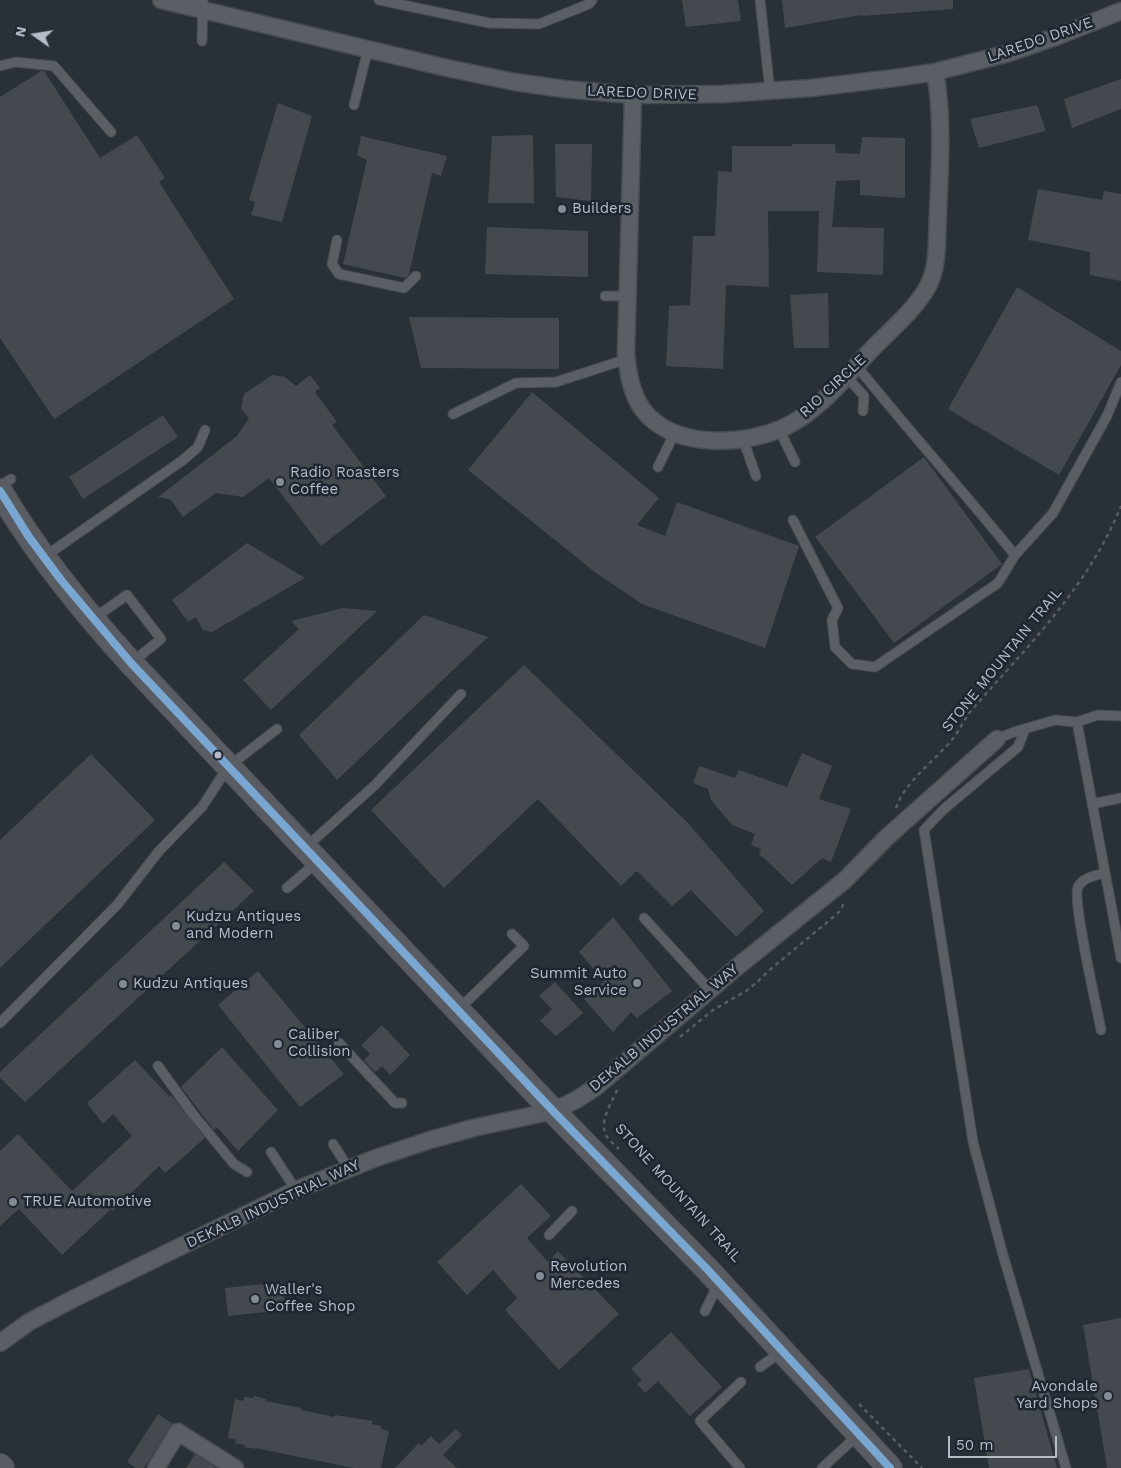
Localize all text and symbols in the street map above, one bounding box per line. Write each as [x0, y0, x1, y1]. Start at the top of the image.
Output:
north arrow [10, 10, 60, 60]
street label: LAREDO DRIVE [985, 14, 1095, 66]
text: N [11, 25, 29, 38]
street label: LAREDO DRIVE [587, 82, 697, 104]
place label: Builders [572, 200, 631, 218]
marker: Builders [556, 203, 568, 215]
street label: RIO CIRCLE [796, 351, 870, 421]
place label: Radio Roasters Coffee [290, 464, 400, 499]
marker: Radio Roasters Coffee [274, 476, 286, 488]
street label: STONE MOUNTAIN TRAIL [938, 584, 1066, 736]
unlabelled marker [213, 750, 223, 760]
place label: Kudzu Antiques and Modern [186, 908, 301, 943]
marker: Kudzu Antiques and Modern [170, 920, 182, 932]
street label: DEKALB INDUSTRIAL WAY [586, 960, 742, 1096]
place label: Summit Auto Service [530, 965, 627, 1000]
place label: Kudzu Antiques [133, 975, 248, 993]
marker: Summit Auto Service [631, 977, 643, 989]
marker: Kudzu Antiques [117, 978, 129, 990]
place label: Caliber Collision [288, 1026, 351, 1061]
marker: Caliber Collision [272, 1038, 284, 1050]
street label: STONE MOUNTAIN TRAIL [611, 1120, 745, 1266]
street label: DEKALB INDUSTRIAL WAY [184, 1156, 362, 1252]
place label: TRUE Automotive [23, 1193, 152, 1211]
marker: TRUE Automotive [7, 1196, 19, 1208]
place label: Revolution Mercedes [550, 1258, 627, 1293]
marker: Revolution Mercedes [534, 1270, 546, 1282]
place label: Waller's Coffee Shop [265, 1281, 355, 1316]
marker: Waller's Coffee Shop [249, 1293, 261, 1305]
place label: Avondale Yard Shops [1017, 1378, 1098, 1413]
marker: Avondale Yard Shops [1102, 1390, 1114, 1402]
scale bar [951, 1426, 1060, 1458]
text: 50 m [956, 1436, 993, 1454]

